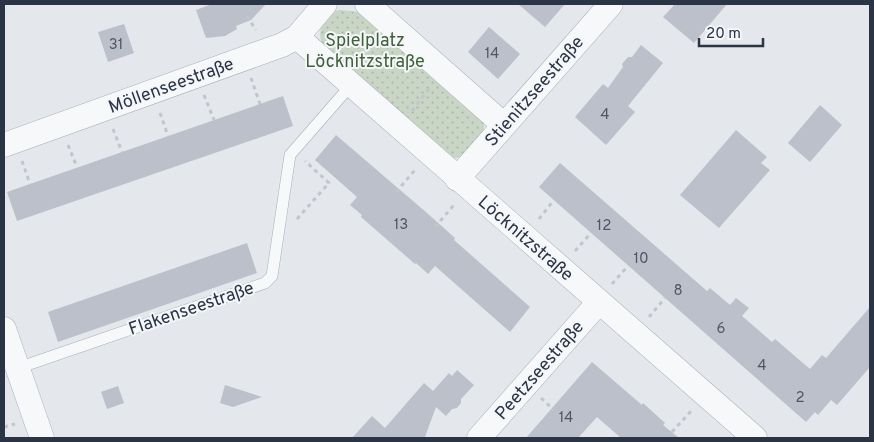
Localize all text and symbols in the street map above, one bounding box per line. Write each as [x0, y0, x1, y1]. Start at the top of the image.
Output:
scale bar [699, 15, 763, 47]
text: 20 m [706, 25, 741, 44]
park label: Spielplatz Löcknitzstraße [305, 30, 425, 74]
street label: Stienitzseestraße [481, 32, 590, 152]
house number: 31 [109, 36, 123, 55]
house number: 14 [485, 45, 499, 64]
street label: Möllenseestraße [106, 53, 237, 120]
house number: 4 [600, 106, 610, 125]
street label: Löcknitzstraße [472, 191, 578, 287]
house number: 13 [394, 216, 408, 235]
house number: 12 [597, 217, 611, 236]
house number: 10 [633, 250, 649, 269]
street label: Flakenseestraße [126, 277, 257, 342]
house number: 8 [673, 282, 683, 301]
street label: Peetzseestraße [491, 317, 590, 425]
house number: 6 [717, 320, 726, 339]
house number: 4 [757, 357, 767, 376]
house number: 2 [795, 389, 805, 408]
house number: 14 [559, 409, 573, 428]

